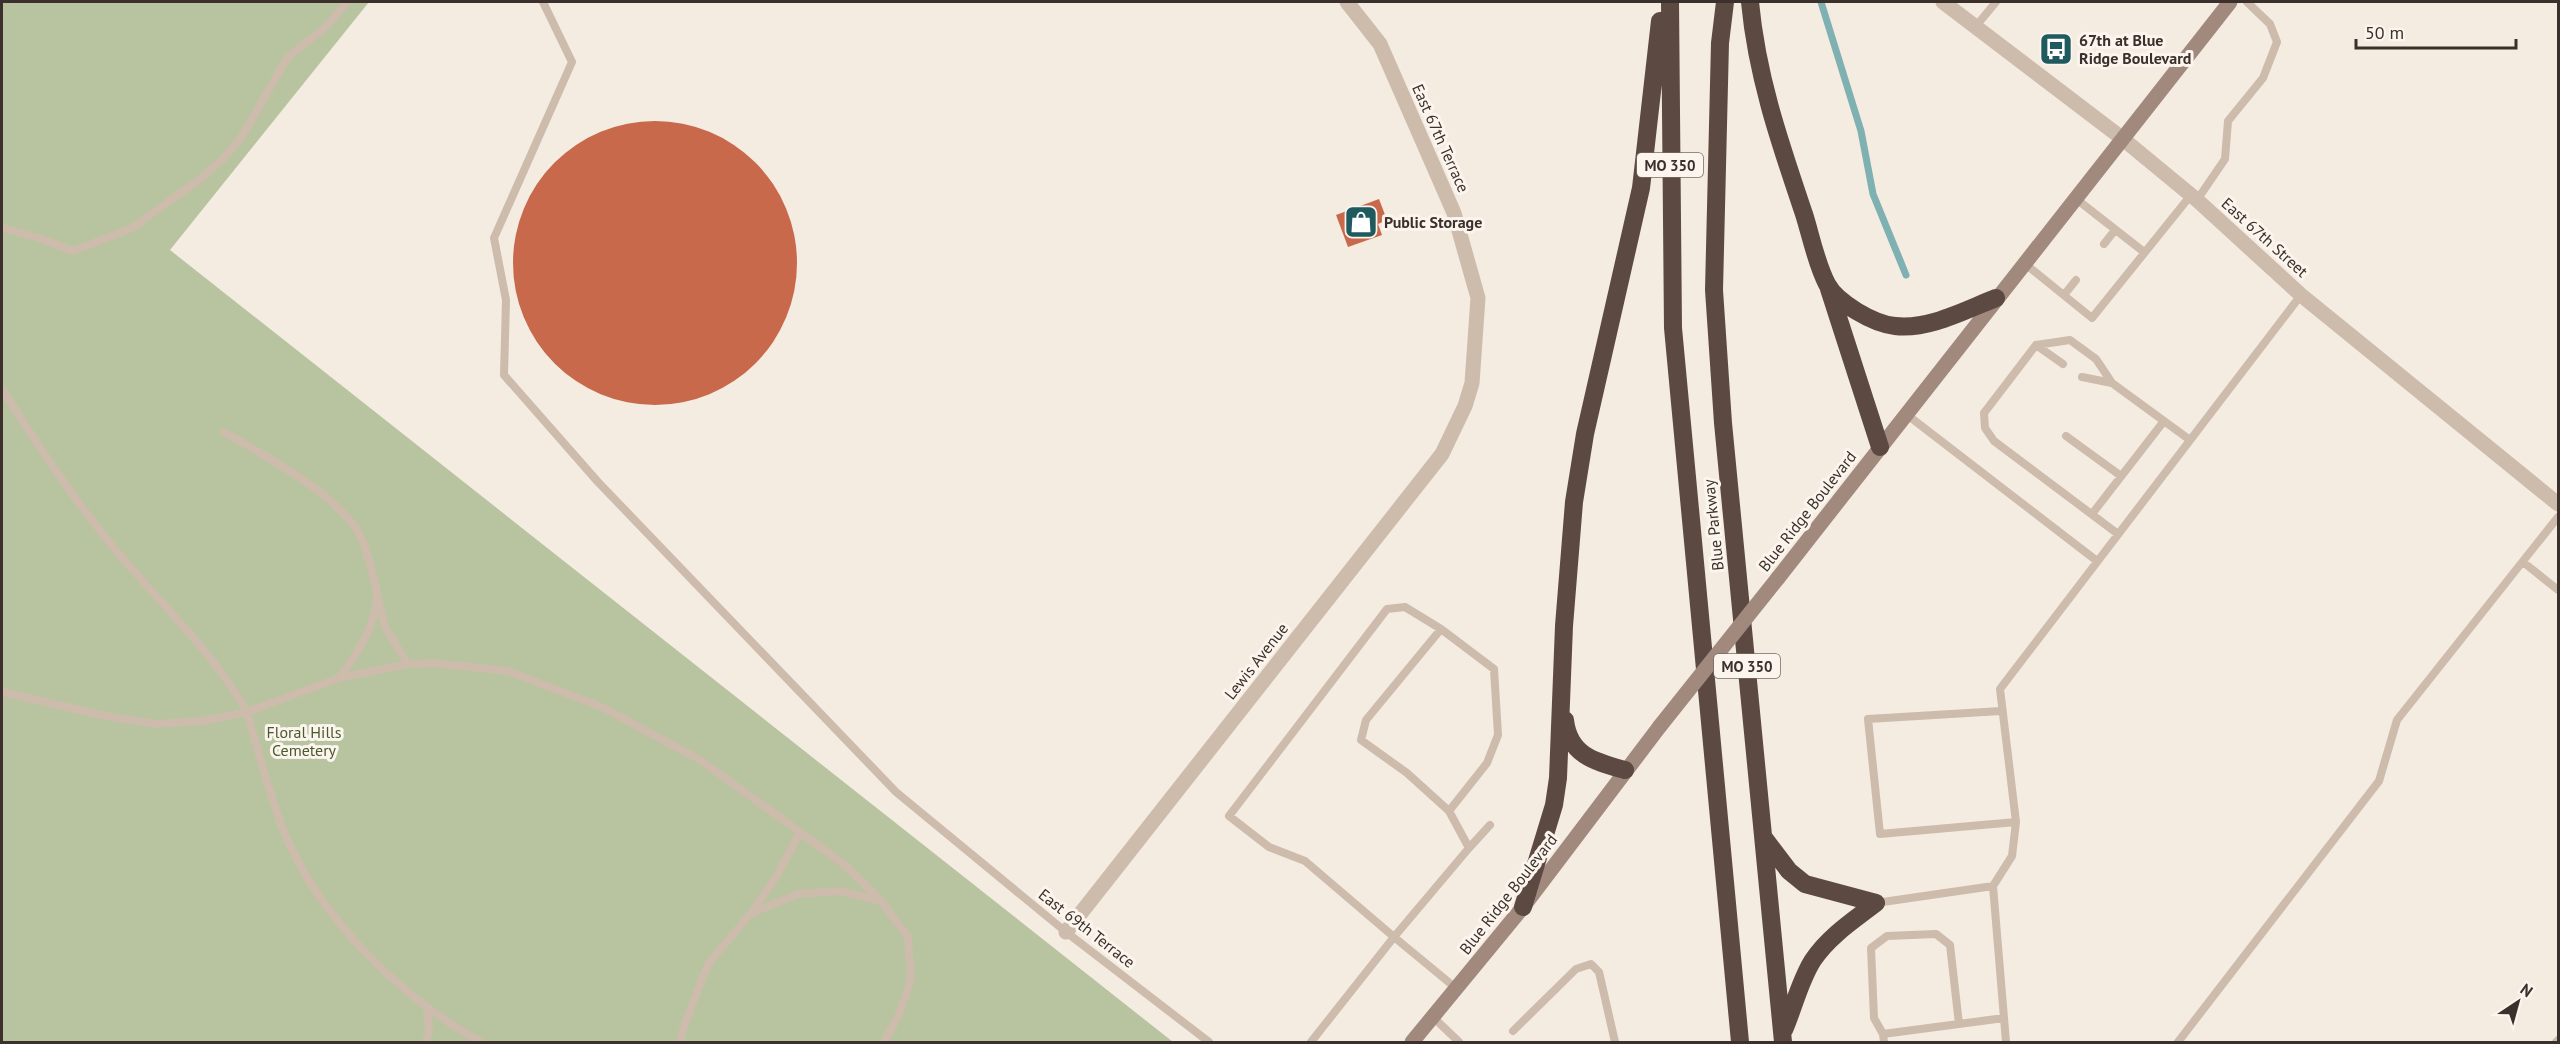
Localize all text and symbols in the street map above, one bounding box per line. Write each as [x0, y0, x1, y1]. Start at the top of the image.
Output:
scale bar [2356, 12, 2516, 50]
text: 50 m [2365, 21, 2404, 44]
place label: 67th at Blue Ridge Boulevard [2079, 30, 2191, 68]
bus stop icon: 67th at Blue Ridge Boulevard [2038, 31, 2074, 67]
street label: East 67th Terrace [1408, 81, 1474, 195]
road number: MO 350 [1637, 153, 1703, 177]
street label: East 67th Street [2218, 193, 2313, 281]
shop icon: Public Storage [1343, 204, 1379, 240]
place label: Public Storage [1384, 212, 1482, 232]
street label: Blue Ridge Boulevard [1754, 447, 1860, 575]
street label: Blue Parkway [1698, 478, 1728, 572]
street label: Lewis Avenue [1220, 619, 1292, 703]
road number: MO 350 [1714, 654, 1780, 678]
park label: Floral Hills Cemetery [267, 722, 342, 760]
street label: Blue Ridge Boulevard [1455, 830, 1561, 958]
street label: East 69th Terrace [1035, 884, 1139, 972]
north arrow [2488, 972, 2548, 1032]
text: N [2517, 979, 2537, 1001]

